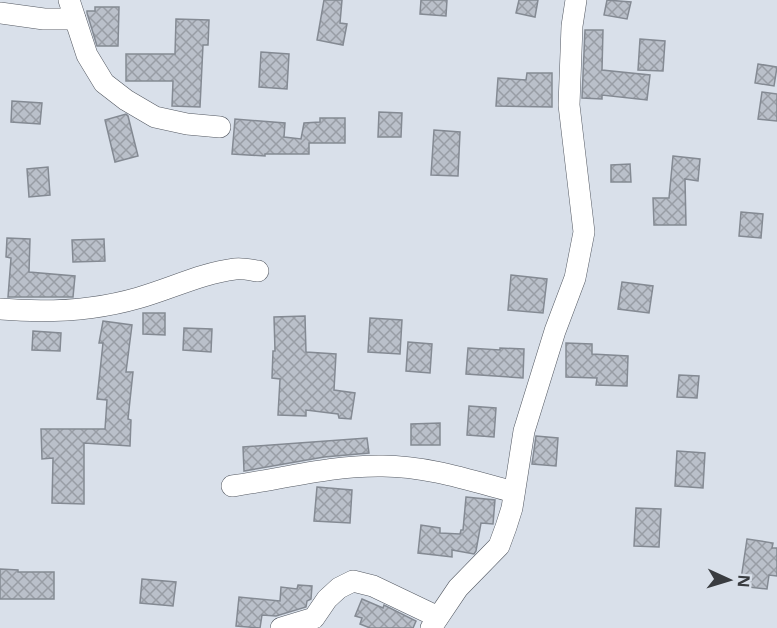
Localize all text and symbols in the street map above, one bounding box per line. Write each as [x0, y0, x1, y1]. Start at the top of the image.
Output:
north arrow [699, 550, 759, 610]
text: N [733, 574, 755, 588]

